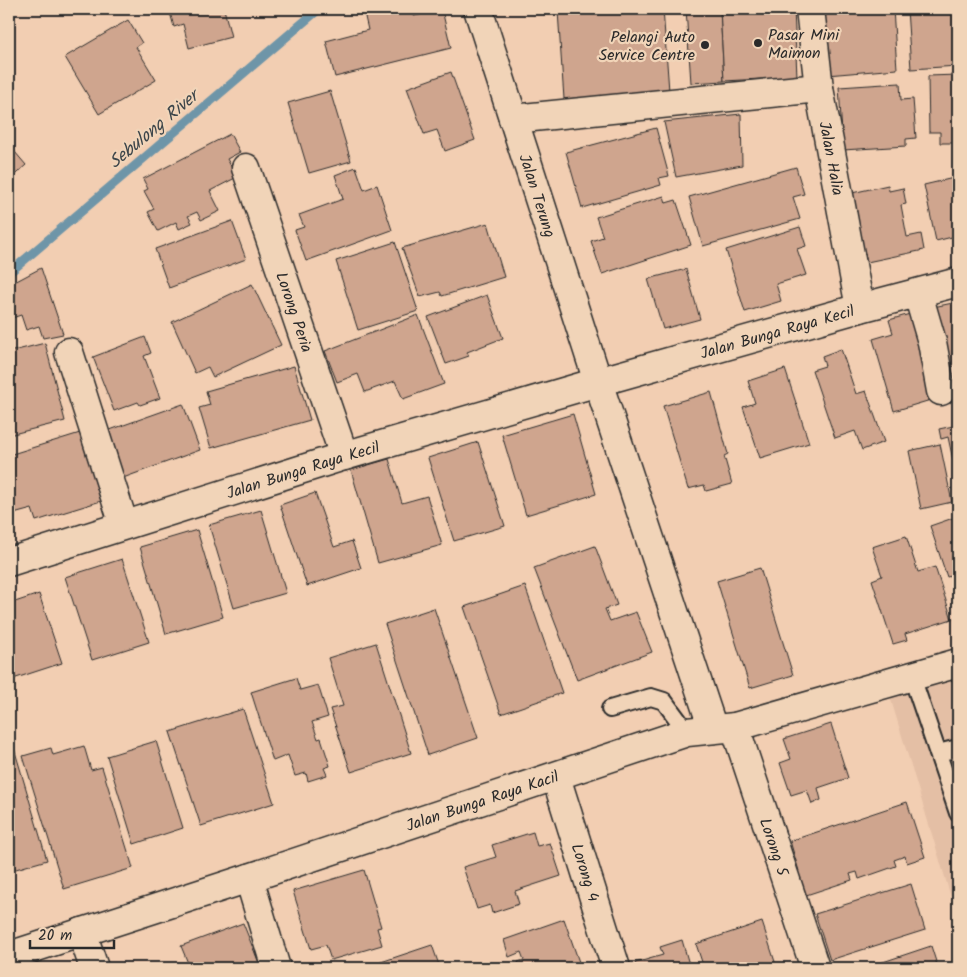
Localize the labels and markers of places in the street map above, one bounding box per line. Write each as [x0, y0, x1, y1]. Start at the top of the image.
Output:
place label: Pasar Mini Maimon [768, 23, 840, 66]
place label: Pelangi Auto Service Centre [599, 25, 695, 68]
marker: Pasar Mini Maimon [752, 37, 764, 49]
marker: Pelangi Auto Service Centre [699, 39, 711, 51]

